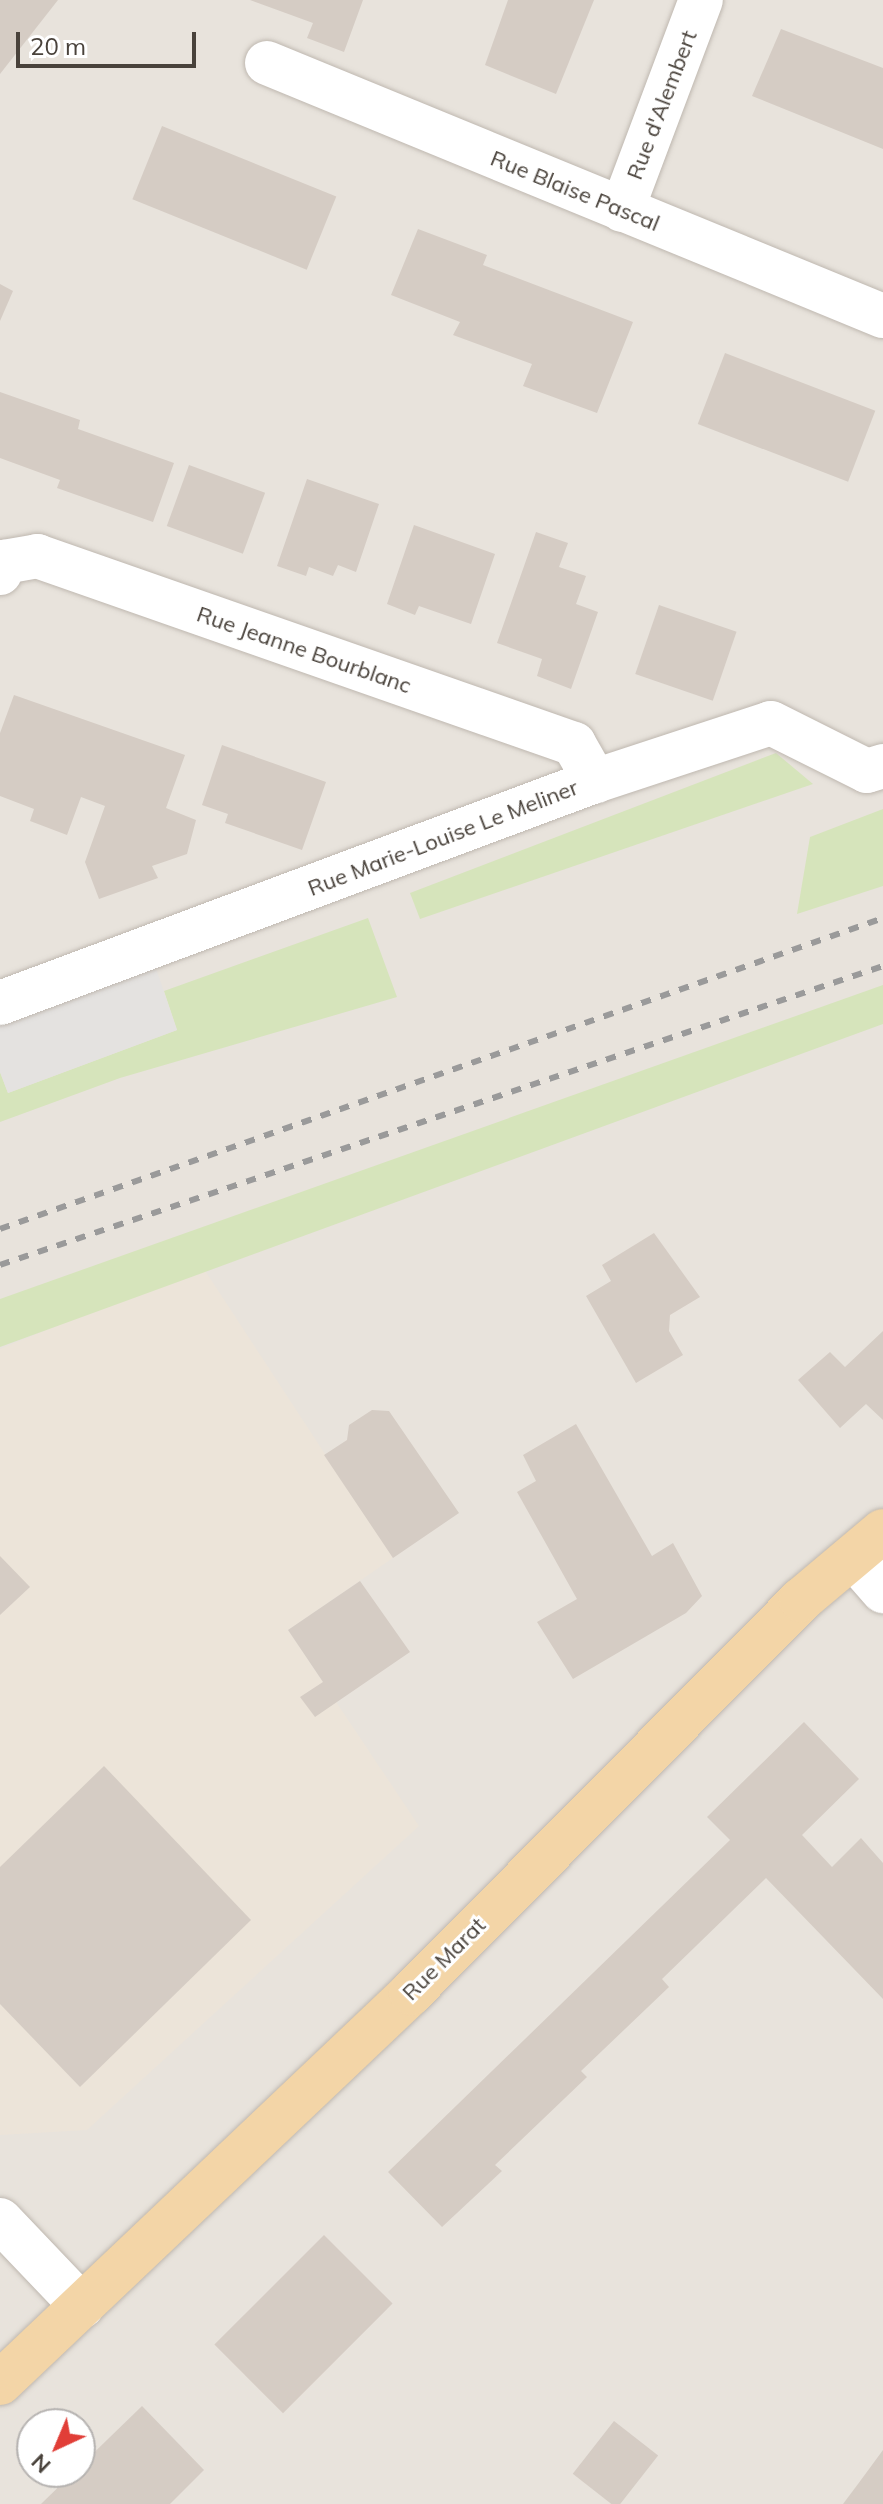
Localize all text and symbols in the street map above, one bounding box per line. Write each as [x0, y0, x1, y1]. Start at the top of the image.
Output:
scale bar [20, 16, 200, 66]
street label: Rue d'Alembert [621, 27, 703, 183]
text: 20 m [30, 31, 86, 61]
street label: Rue Blaise Pascal [487, 145, 663, 237]
street label: Rue Jeanne Bourblanc [193, 601, 415, 699]
street label: Rue Marie-Louise Le Meliner [304, 774, 582, 902]
street label: Rue Marat [397, 1912, 491, 2006]
north arrow [16, 2408, 96, 2488]
text: N [25, 2448, 56, 2480]

